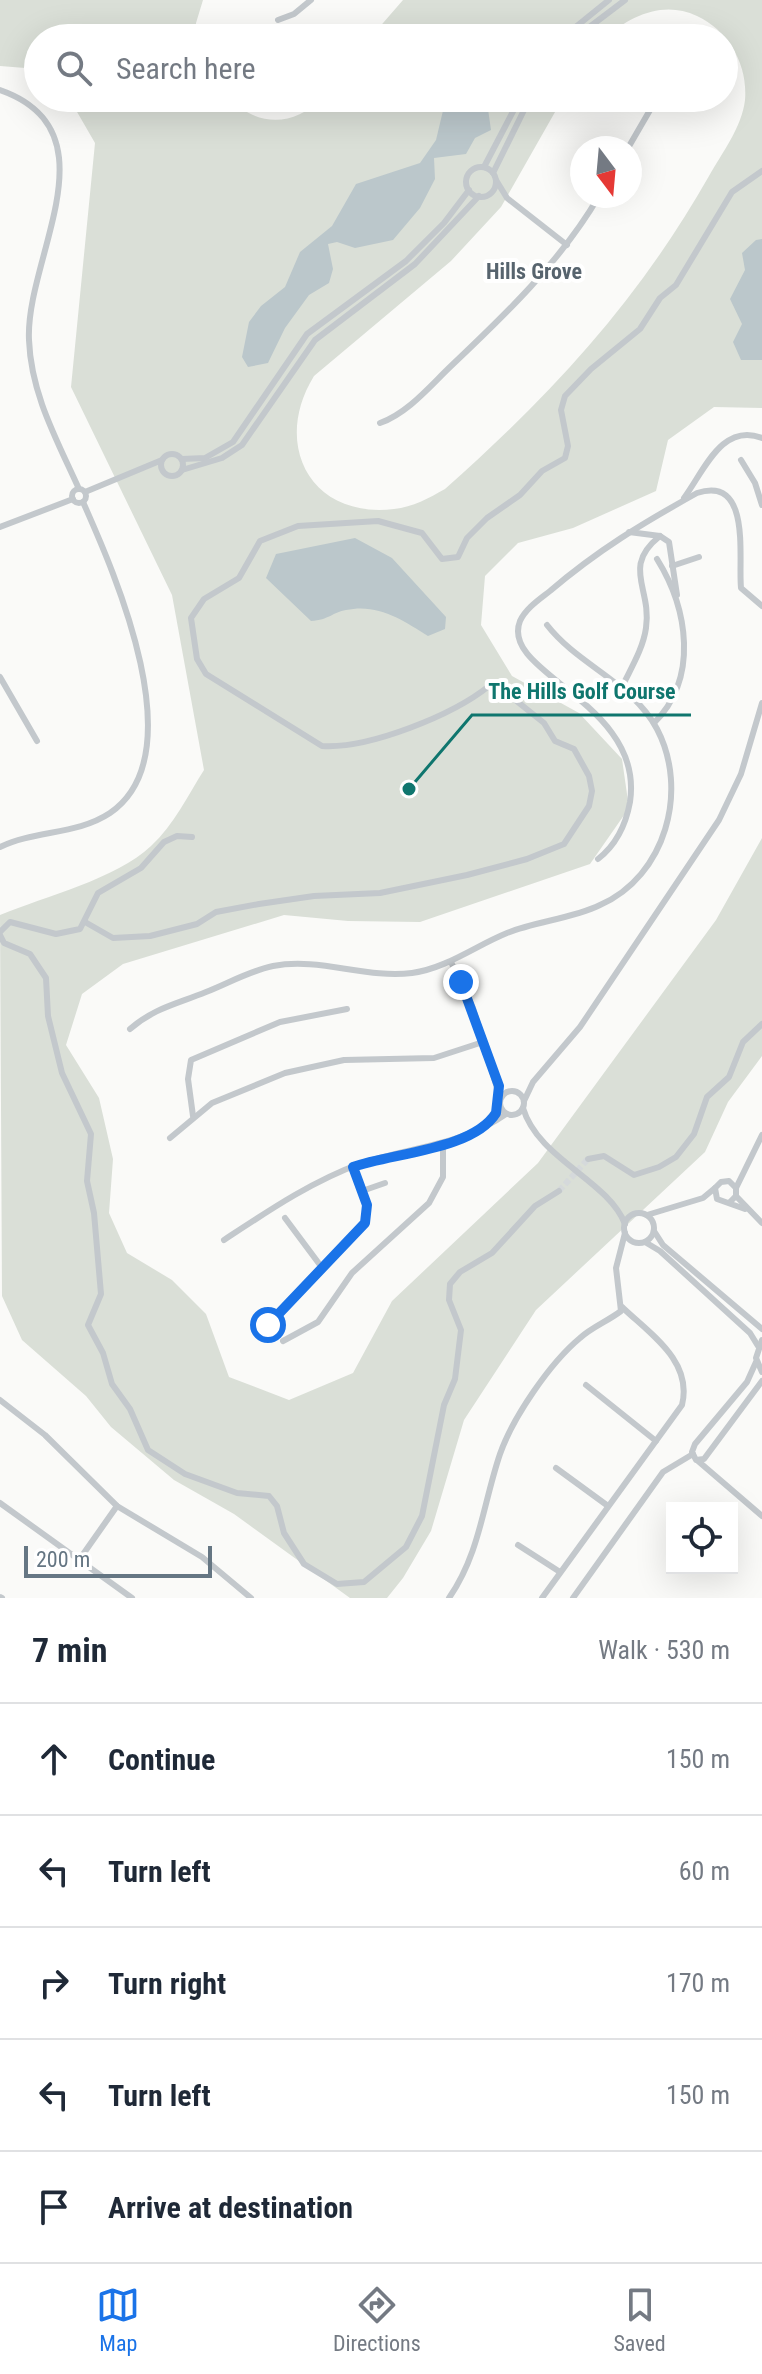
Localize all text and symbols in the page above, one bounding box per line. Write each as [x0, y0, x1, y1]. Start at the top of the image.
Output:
search box [24, 24, 738, 112]
icon: search [52, 46, 96, 90]
text: Search here [116, 51, 256, 86]
north arrow [570, 136, 642, 208]
district label: Hills Grove [486, 259, 582, 284]
callout: The Hills Golf Course [472, 669, 691, 715]
text: The Hills Golf Course [488, 679, 676, 704]
route end [443, 964, 479, 1000]
route start [250, 1307, 286, 1343]
map controls [666, 1502, 738, 1574]
button: locate [666, 1502, 738, 1574]
scale bar [24, 1542, 212, 1578]
text: 200 m [36, 1547, 90, 1572]
text: 7 min [32, 1630, 108, 1670]
text: Walk · 530 m [598, 1635, 730, 1665]
icon: ahead [32, 1737, 76, 1781]
text: Continue [108, 1742, 215, 1777]
text: 150 m [666, 1744, 730, 1774]
icon: left [32, 1849, 76, 1893]
text: Turn left [108, 1854, 211, 1889]
text: 60 m [679, 1856, 730, 1886]
icon: right [32, 1961, 76, 2005]
text: Turn right [108, 1966, 226, 2001]
text: 170 m [666, 1968, 730, 1998]
icon: left [32, 2073, 76, 2117]
text: Turn left [108, 2078, 211, 2113]
text: 150 m [666, 2080, 730, 2110]
icon: arrive [32, 2185, 76, 2229]
text: Arrive at destination [108, 2190, 353, 2225]
tab: Map [96, 2283, 140, 2356]
tab: Directions [333, 2283, 421, 2356]
tab: Saved [613, 2283, 666, 2356]

